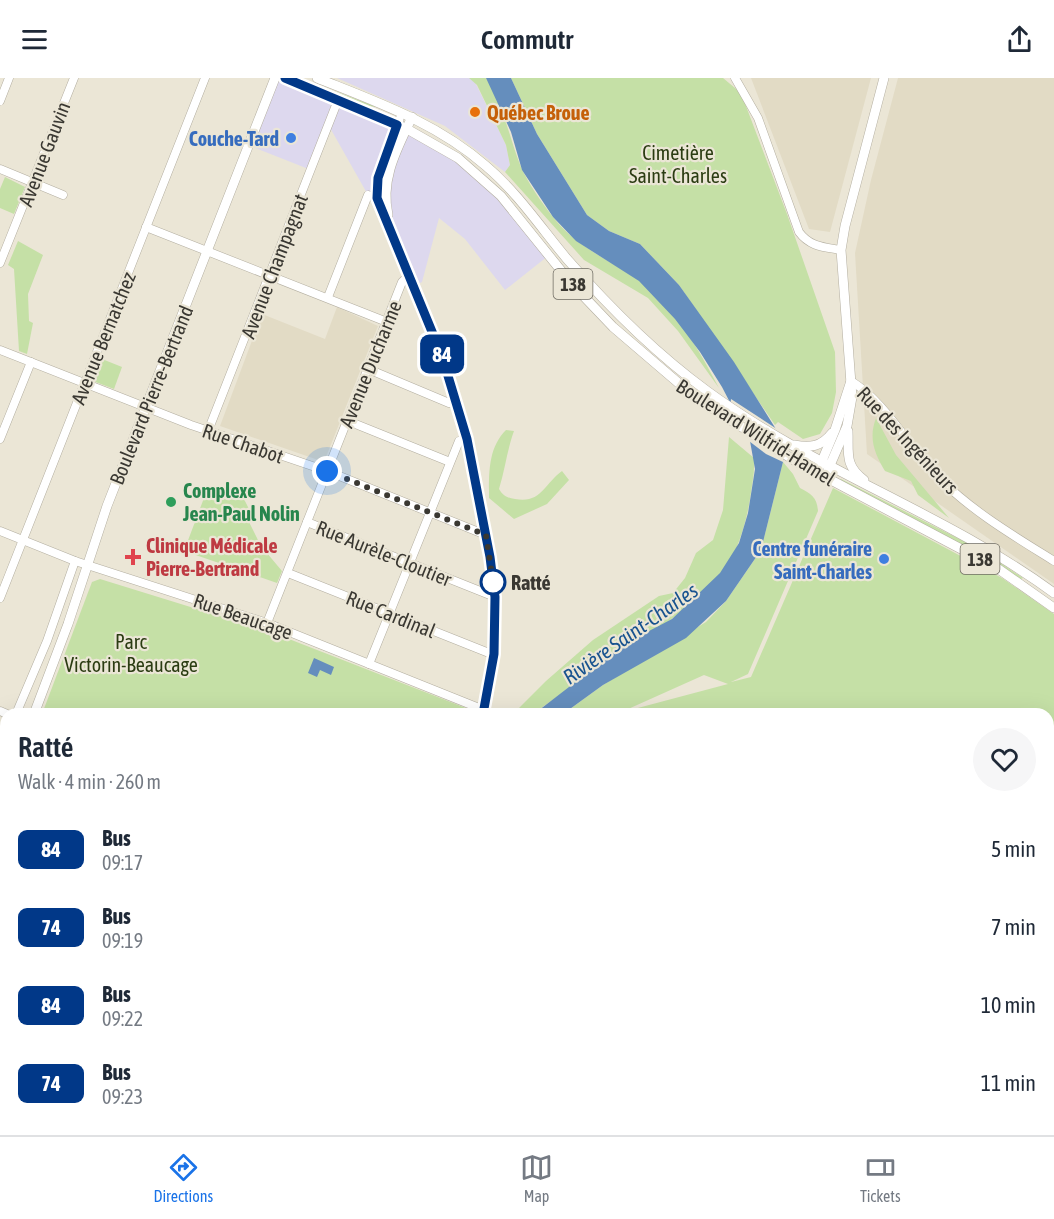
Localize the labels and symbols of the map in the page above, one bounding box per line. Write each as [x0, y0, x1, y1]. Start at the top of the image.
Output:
street label: Avenue Gauvin [14, 98, 74, 210]
place label: Québec Broue [487, 101, 590, 124]
marker: Québec Broue [468, 105, 482, 119]
place label: Couche-Tard [189, 127, 279, 150]
marker: Couche-Tard [284, 131, 298, 145]
park label: Cimetière Saint-Charles [629, 141, 727, 187]
street label: Avenue Champagnat [236, 190, 312, 341]
street label: Avenue Bernatchez [66, 269, 140, 407]
road number: 138 [554, 269, 592, 299]
street label: Avenue Ducharme [334, 297, 406, 431]
street label: Boulevard Pierre-Bertrand [105, 302, 197, 488]
line badge: 84 [415, 334, 469, 374]
street label: Boulevard Wilfrid-Hamel [672, 374, 840, 490]
street label: Rue des Ingénieurs [853, 382, 963, 498]
street label: Rue Chabot [199, 418, 287, 468]
your location [312, 456, 342, 486]
place label: Complexe Jean-Paul Nolin [182, 479, 300, 525]
marker: Complexe Jean-Paul Nolin [164, 495, 178, 509]
street label: Rue Aurèle-Cloutier [313, 515, 456, 591]
place label: Clinique Médicale Pierre-Bertrand [146, 534, 278, 580]
place label: Centre funéraire Saint-Charles [752, 537, 872, 583]
road number: 138 [960, 544, 1000, 574]
marker: Clinique Médicale Pierre-Bertrand [124, 548, 142, 566]
marker: Centre funéraire Saint-Charles [877, 552, 891, 566]
marker: Ratté [480, 569, 506, 595]
place label: Ratté [511, 571, 551, 594]
water label: Rivière Saint-Charles [558, 578, 702, 688]
street label: Rue Cardinal [343, 586, 440, 643]
street label: Rue Beaucage [191, 588, 295, 644]
park label: Parc Victorin-Beaucage [64, 630, 198, 676]

